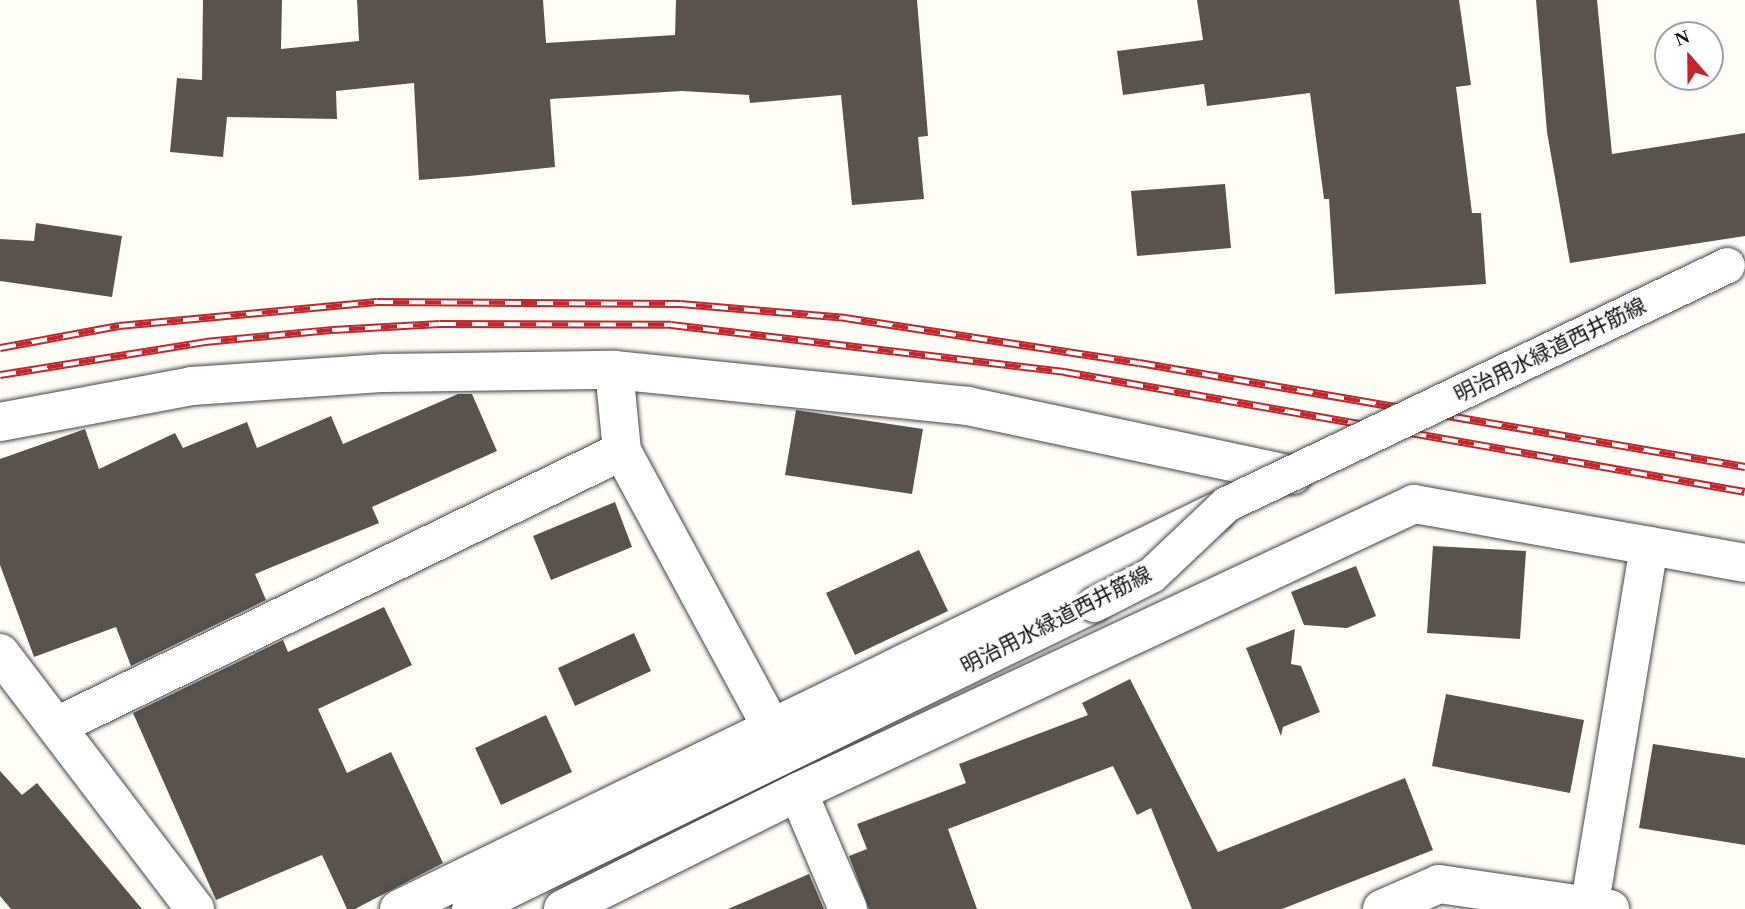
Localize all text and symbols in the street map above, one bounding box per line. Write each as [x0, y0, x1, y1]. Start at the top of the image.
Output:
north arrow [1654, 21, 1724, 91]
text: N [1672, 26, 1692, 50]
street label: 明治用水緑道西井筋線 [1450, 293, 1650, 407]
street label: 明治用水緑道西井筋線 [957, 561, 1155, 679]

